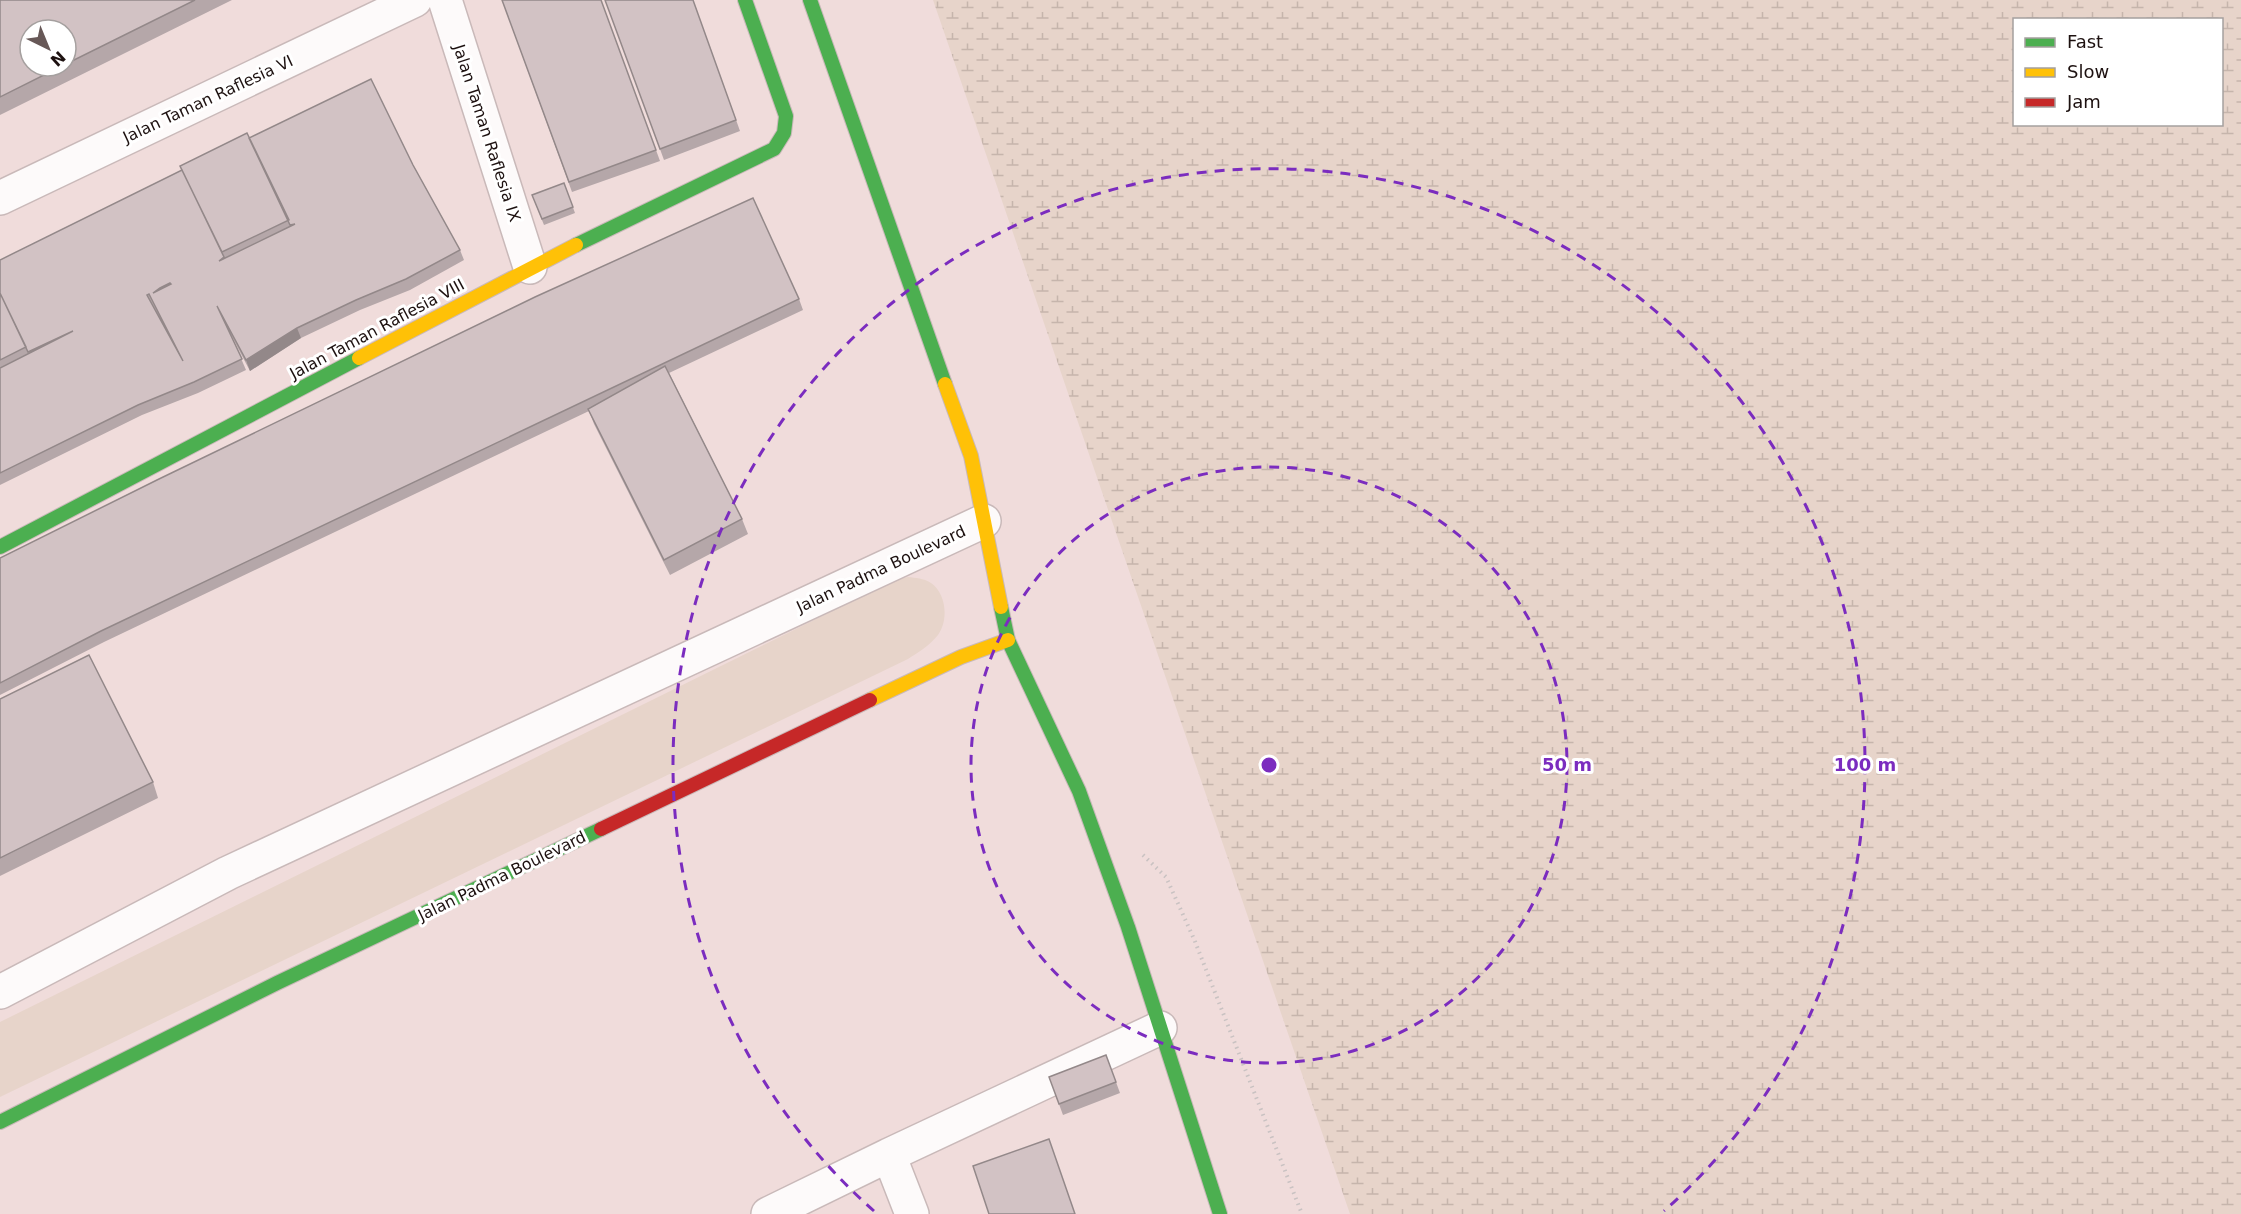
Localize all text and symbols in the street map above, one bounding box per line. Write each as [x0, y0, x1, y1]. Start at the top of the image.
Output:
north arrow [18, 18, 78, 78]
legend [2013, 18, 2223, 126]
text: Fast [2067, 31, 2103, 52]
street label: Jalan Taman Raflesia IX [449, 41, 525, 224]
text: N [47, 47, 69, 70]
street label: Jalan Taman Raflesia VI [119, 51, 296, 147]
text: Slow [2067, 61, 2109, 82]
text: Jam [2066, 91, 2101, 112]
street label: Jalan Taman Raflesia VIII [286, 275, 467, 384]
street label: Jalan Padma Boulevard [793, 521, 969, 617]
text: 50 m [1542, 754, 1592, 775]
text: 100 m [1834, 754, 1896, 775]
centre of rings [1259, 755, 1279, 775]
street label: Jalan Padma Boulevard [414, 827, 589, 925]

